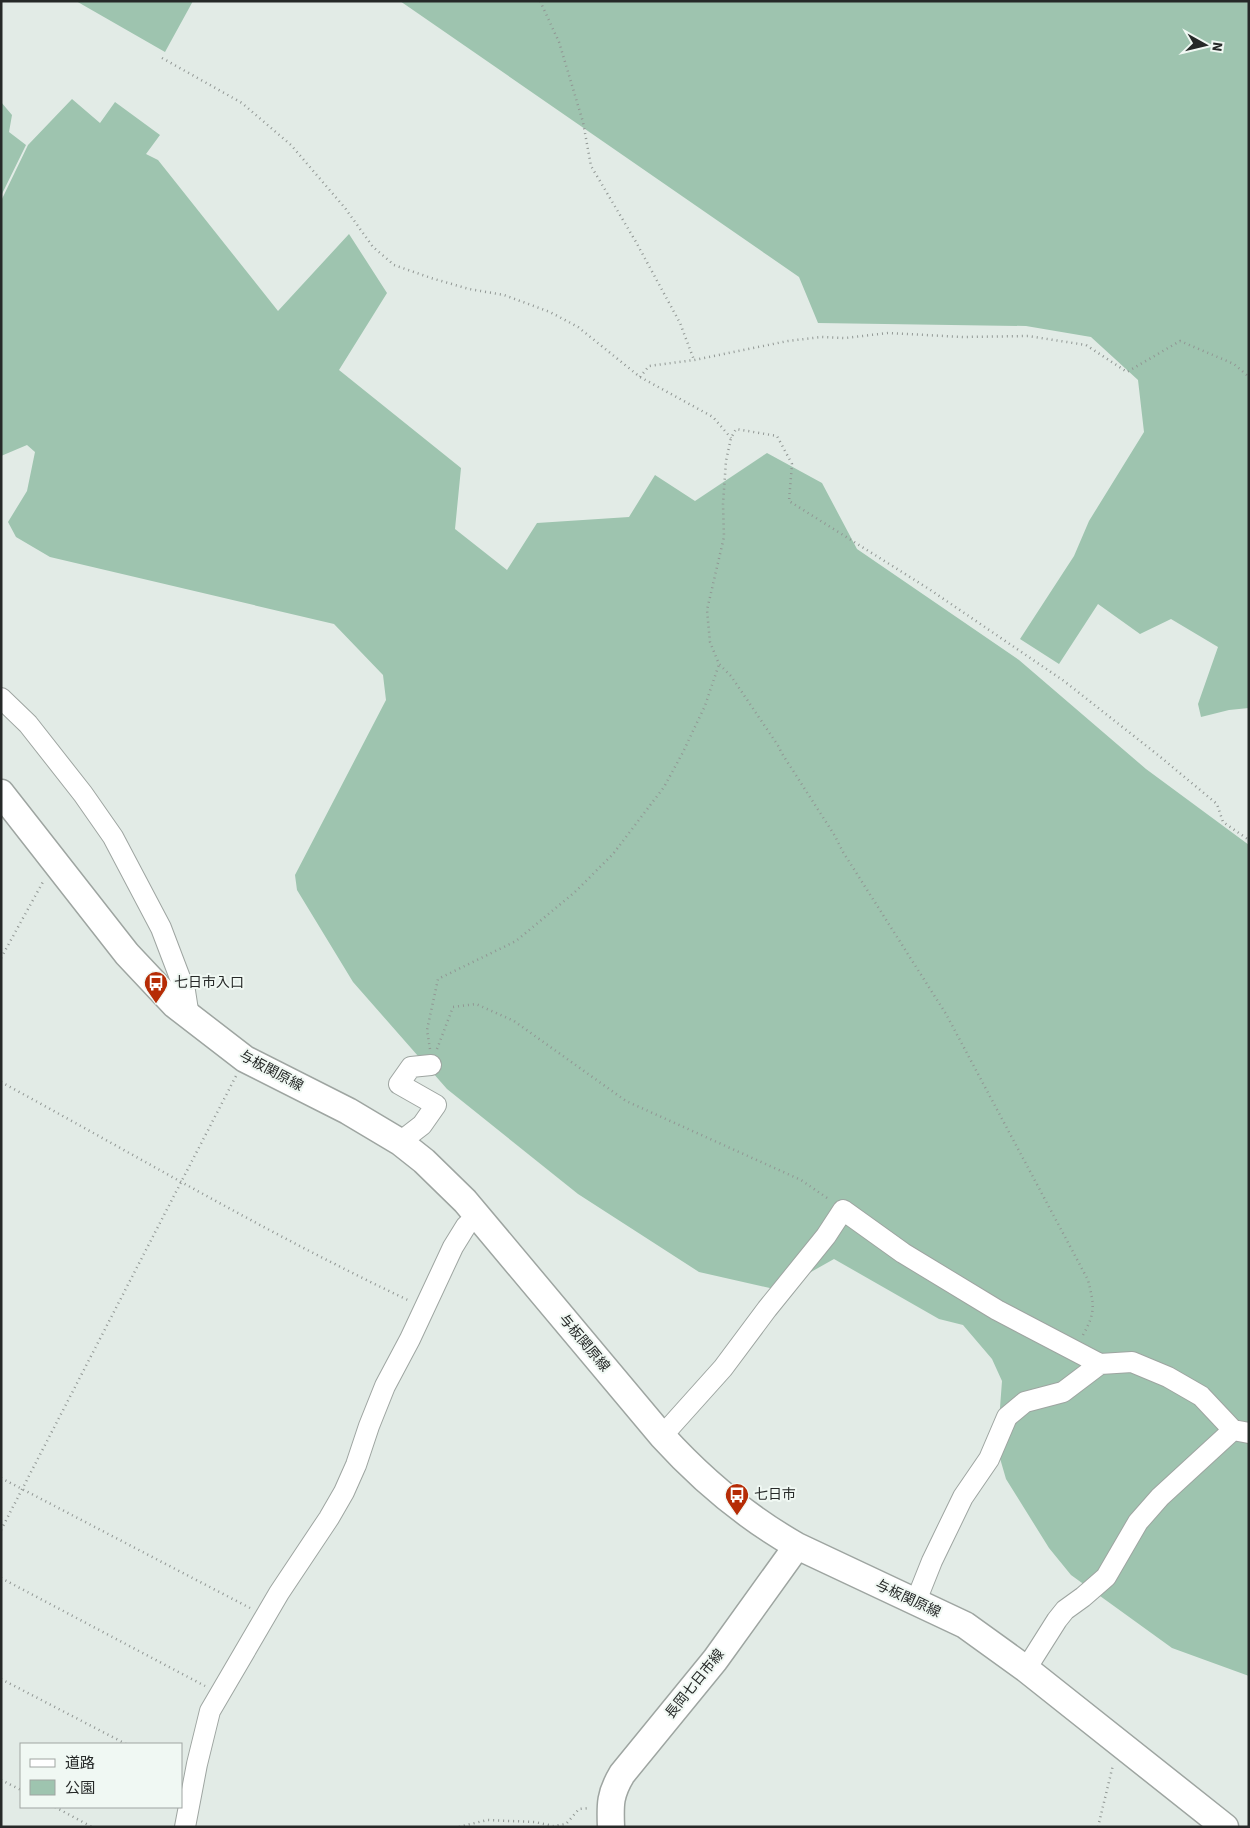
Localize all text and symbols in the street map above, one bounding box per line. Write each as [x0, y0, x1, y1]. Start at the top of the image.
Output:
north arrow [1180, 20, 1230, 70]
text: N [1206, 41, 1227, 53]
bus stop icon: 七日市入口 [143, 970, 169, 1004]
place label: 七日市入口 [174, 973, 244, 993]
street label: 与板関原線 [235, 1046, 307, 1096]
street label: 与板関原線 [554, 1310, 614, 1376]
bus stop icon: 七日市 [724, 1482, 750, 1516]
place label: 七日市 [754, 1485, 796, 1505]
street label: 与板関原線 [872, 1575, 944, 1623]
street label: 長岡七日市線 [661, 1645, 729, 1723]
legend [20, 1743, 182, 1808]
text: 道路 [65, 1753, 95, 1774]
text: 公園 [65, 1778, 95, 1799]

